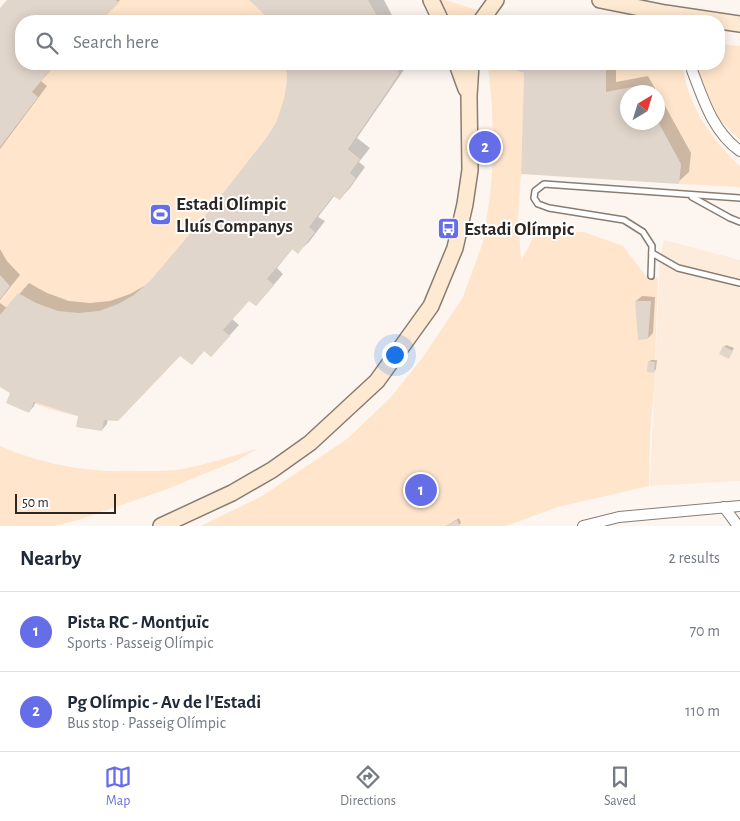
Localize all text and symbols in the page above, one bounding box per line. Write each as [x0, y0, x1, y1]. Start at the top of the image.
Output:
search box [15, 15, 725, 70]
icon: search [33, 29, 61, 57]
text: Search here [73, 33, 159, 52]
north arrow [620, 85, 665, 130]
pin: 2 [469, 128, 501, 166]
place label: Estadi Olímpic Lluís Companys [176, 195, 293, 236]
sports icon: Estadi Olímpic Lluís Companys [148, 202, 172, 226]
bus stop icon: Estadi Olímpic [436, 216, 460, 240]
place label: Estadi Olímpic [464, 220, 575, 239]
your location [382, 342, 408, 368]
pin: 1 [405, 471, 437, 509]
scale bar [15, 491, 116, 514]
text: 50 m [22, 496, 49, 510]
text: Nearby [20, 548, 81, 569]
text: 2 results [668, 550, 720, 566]
text: Pista RC - Montjuïc [67, 613, 209, 632]
text: 1 [33, 623, 39, 639]
text: 70 m [689, 623, 720, 639]
text: Sports · Passeig Olímpic [67, 635, 213, 651]
text: Pg Olímpic - Av de l'Estadi [67, 693, 261, 712]
text: 2 [32, 703, 40, 719]
text: 110 m [685, 703, 720, 719]
text: Bus stop · Passeig Olímpic [67, 715, 226, 731]
tab: Map [104, 763, 132, 810]
tab: Directions [340, 763, 396, 810]
tab: Saved [604, 763, 636, 810]

